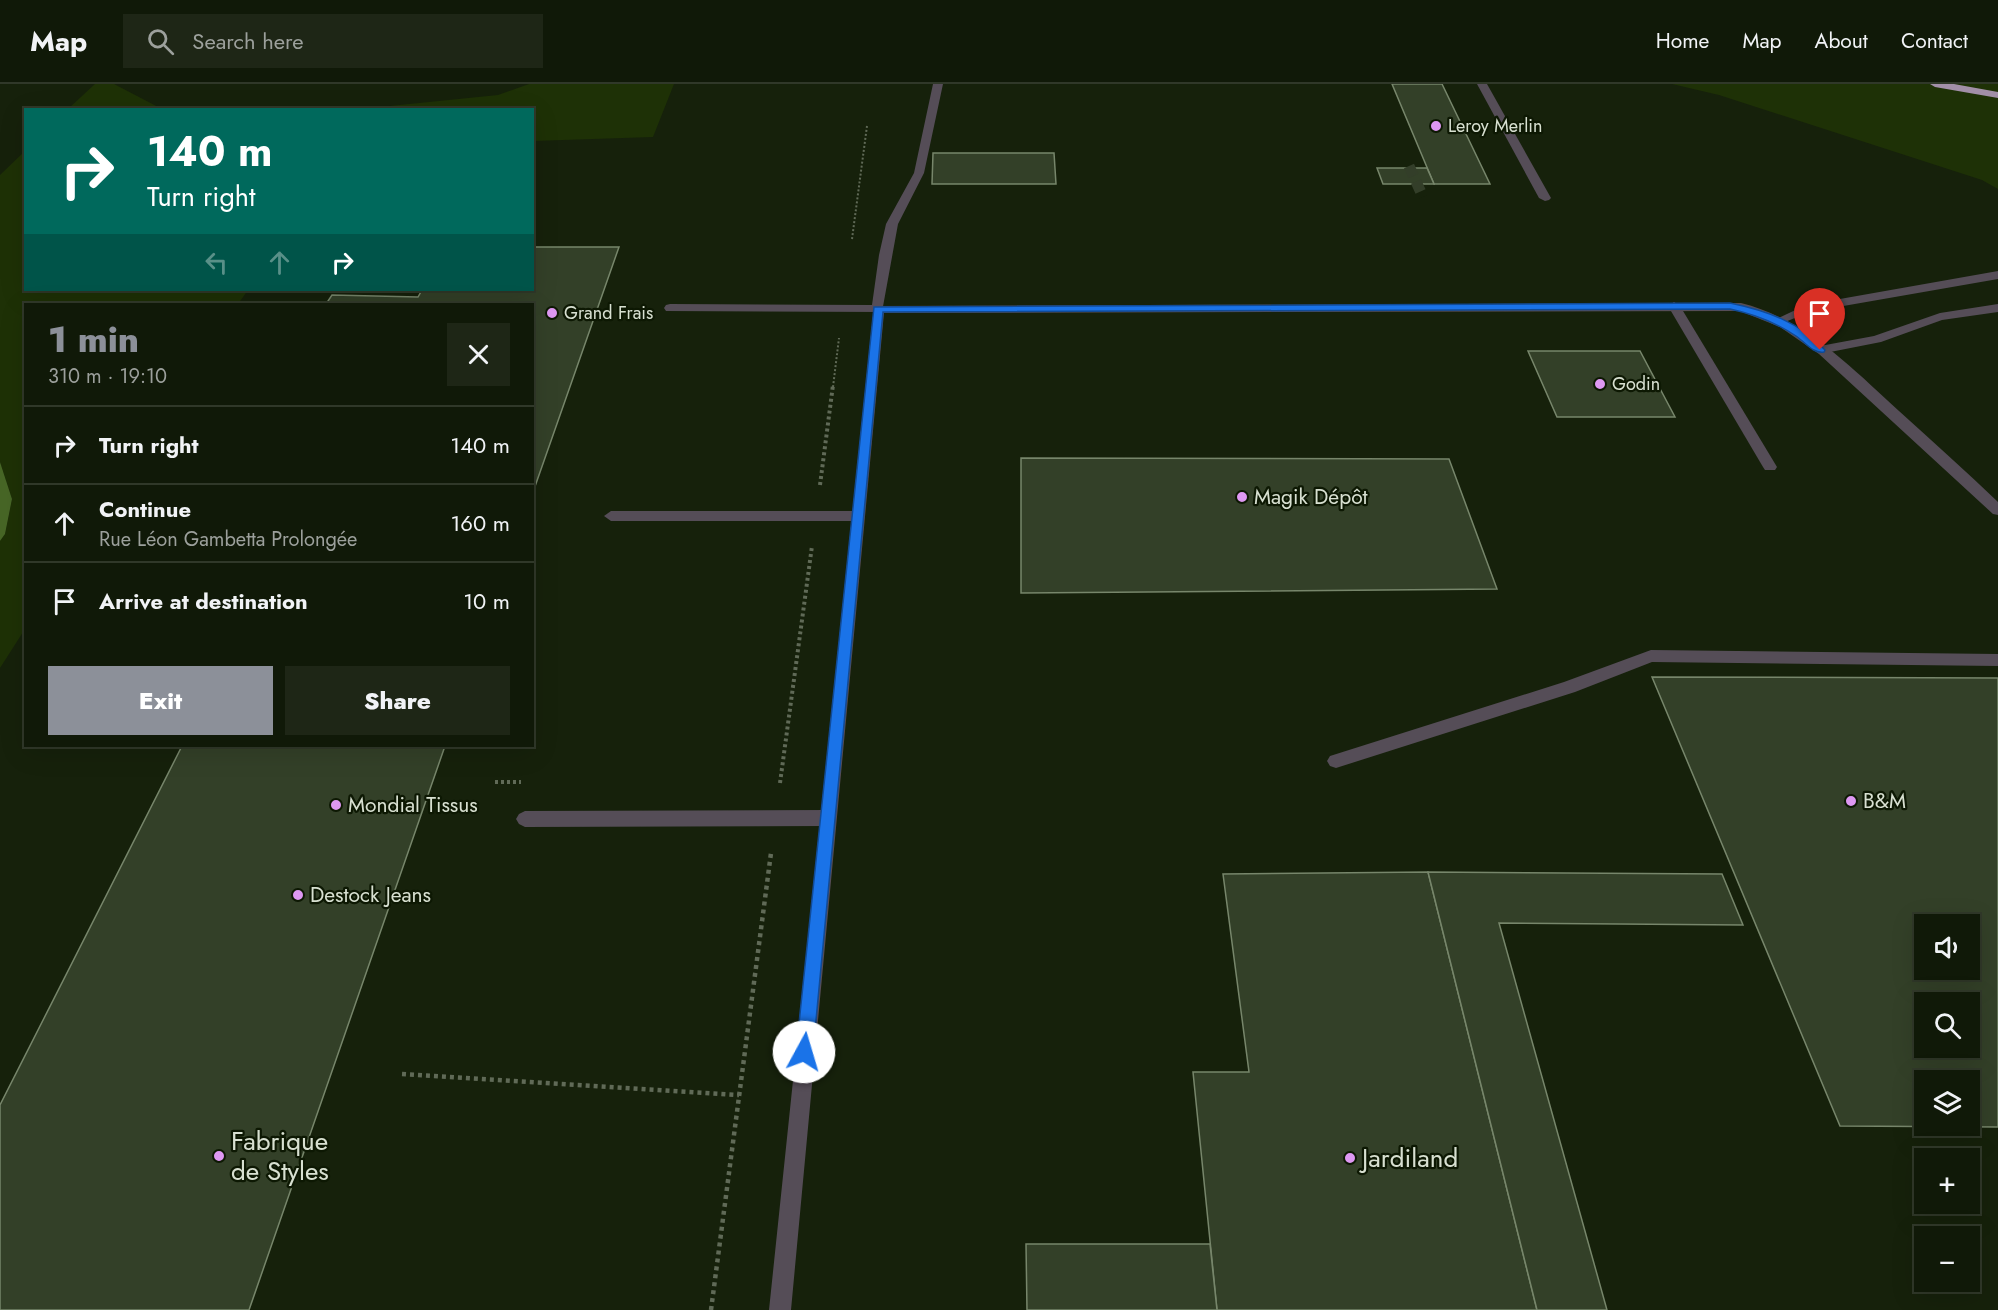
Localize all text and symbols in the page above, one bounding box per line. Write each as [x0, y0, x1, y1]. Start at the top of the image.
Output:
search box [123, 14, 543, 68]
text: Map [30, 21, 87, 62]
icon: search [144, 25, 177, 58]
text: Search here [192, 25, 304, 57]
text: Home [1656, 26, 1709, 56]
text: Map [1742, 26, 1782, 56]
text: About [1815, 26, 1868, 56]
text: Contact [1901, 26, 1968, 56]
place label: Leroy Merlin [1448, 113, 1542, 139]
marker: Leroy Merlin [1429, 119, 1443, 133]
text: 140 m [147, 121, 273, 182]
icon: right [48, 132, 126, 210]
text: Turn right [147, 177, 255, 216]
icon: left [200, 246, 233, 279]
icon: ahead [263, 246, 296, 279]
icon: right [326, 246, 359, 279]
pin [1794, 288, 1845, 350]
icon: arrive [1803, 297, 1836, 330]
place label: Grand Frais [564, 300, 653, 326]
marker: Grand Frais [545, 306, 559, 320]
text: 1 min [48, 313, 139, 365]
button: close [447, 323, 510, 386]
text: 310 m · 19:10 [48, 362, 167, 391]
place label: Godin [1612, 371, 1660, 397]
marker: Godin [1593, 377, 1607, 391]
icon: right [48, 429, 81, 462]
text: Turn right [99, 429, 199, 461]
text: 140 m [450, 429, 510, 461]
place label: Magik Dépôt [1254, 482, 1368, 512]
marker: Magik Dépôt [1235, 490, 1249, 504]
text: Continue [99, 493, 191, 525]
icon: ahead [48, 507, 81, 540]
text: 160 m [450, 507, 510, 539]
text: Rue Léon Gambetta Prolongée [99, 525, 357, 554]
icon: arrive [48, 585, 81, 618]
text: Arrive at destination [99, 585, 308, 617]
text: 10 m [463, 585, 510, 617]
button: Exit [48, 666, 273, 735]
button: Share [285, 666, 510, 735]
place label: B&M [1863, 786, 1906, 816]
place label: Mondial Tissus [348, 790, 478, 820]
marker: B&M [1844, 794, 1858, 808]
marker: Mondial Tissus [329, 798, 343, 812]
place label: Destock Jeans [310, 880, 431, 910]
marker: Destock Jeans [291, 888, 305, 902]
map controls [1914, 914, 1980, 1292]
button: sound [1914, 914, 1980, 980]
button: search [1914, 992, 1980, 1058]
position arrow [772, 1020, 836, 1084]
button: layers [1914, 1070, 1980, 1136]
place label: Fabrique de Styles [231, 1122, 329, 1190]
place label: Jardiland [1359, 1139, 1458, 1177]
button: + [1914, 1148, 1980, 1214]
marker: Fabrique de Styles [212, 1149, 226, 1163]
marker: Jardiland [1343, 1151, 1357, 1165]
button: − [1914, 1226, 1980, 1292]

